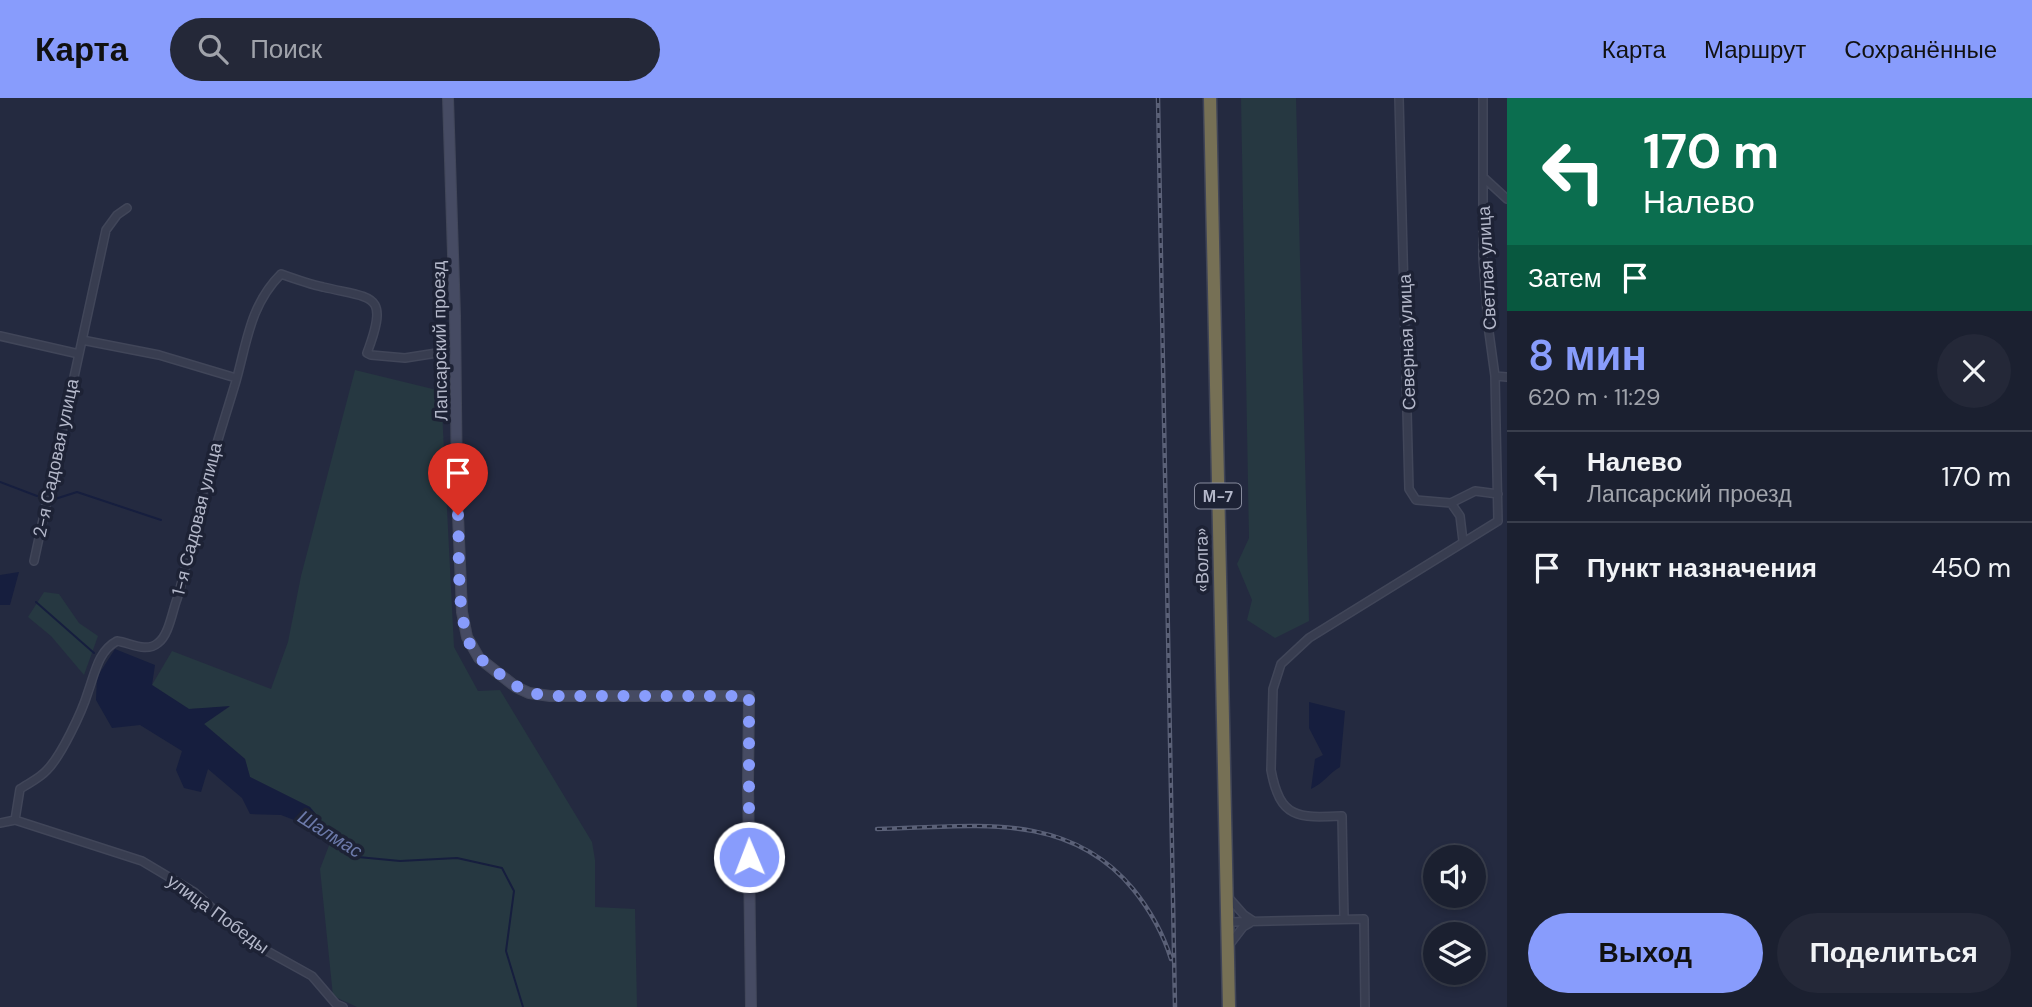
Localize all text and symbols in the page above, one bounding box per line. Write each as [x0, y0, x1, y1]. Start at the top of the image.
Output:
search box [170, 18, 660, 81]
text: Карта [35, 28, 128, 71]
icon: search [194, 30, 232, 68]
text: Поиск [250, 32, 322, 66]
text: Карта [1602, 34, 1666, 65]
text: Маршрут [1704, 34, 1806, 65]
text: Сохранённые [1844, 34, 1997, 65]
text: 170 m [1643, 119, 1779, 183]
icon: left [1528, 126, 1619, 217]
text: Налево [1643, 181, 1755, 223]
street label: Светлая улица [1472, 204, 1502, 331]
icon: arrive [1616, 259, 1654, 297]
street label: Лапсарский проезд [427, 260, 453, 421]
text: Затем [1528, 261, 1602, 295]
street label: Северная улица [1393, 272, 1421, 411]
text: 8 мин [1528, 328, 1647, 383]
button: close [1937, 334, 2011, 408]
street label: 2-я Садовая улица [27, 375, 85, 540]
text: 620 m · 11:29 [1528, 382, 1660, 412]
street label: 1-я Садовая улица [166, 439, 228, 598]
pin [428, 443, 488, 515]
text: Налево [1587, 445, 1682, 479]
icon: arrive [439, 454, 477, 492]
icon: left [1528, 458, 1566, 496]
text: 170 m [1942, 460, 2011, 494]
text: Лапсарский проезд [1587, 479, 1792, 509]
road number: М-7 [1195, 484, 1241, 508]
street label: «Волга» [1189, 528, 1215, 592]
icon: arrive [1528, 549, 1566, 587]
text: Пункт назначения [1587, 551, 1817, 585]
text: 450 m [1931, 551, 2011, 585]
water label: Шалмас [293, 804, 367, 864]
position arrow [712, 820, 786, 894]
map controls [1423, 845, 1486, 985]
button: sound [1423, 845, 1486, 908]
street label: улица Победы [162, 869, 274, 959]
button: Выход [1528, 913, 1763, 993]
button: Поделиться [1777, 913, 2011, 993]
button: layers [1423, 922, 1486, 985]

